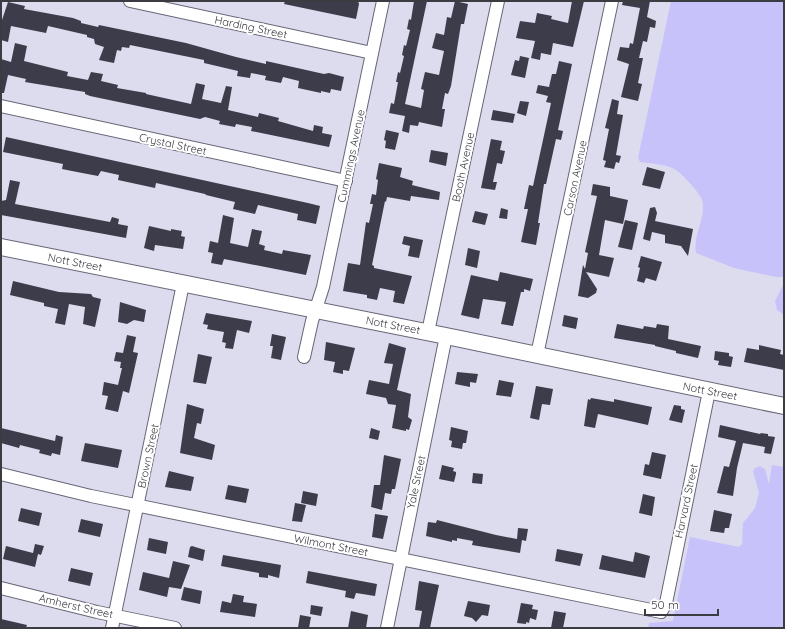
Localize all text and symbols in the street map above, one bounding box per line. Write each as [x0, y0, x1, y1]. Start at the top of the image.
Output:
street label: Harding Street [213, 12, 289, 42]
street label: Cummings Avenue [334, 108, 368, 204]
street label: Crystal Street [138, 130, 208, 158]
street label: Booth Avenue [449, 131, 477, 203]
street label: Carson Avenue [560, 139, 590, 217]
street label: Nott Street [47, 250, 104, 274]
street label: Nott Street [365, 313, 422, 337]
street label: Nott Street [682, 379, 739, 403]
street label: Brown Street [134, 422, 162, 489]
street label: Yale Street [404, 454, 429, 510]
street label: Harvard Street [671, 462, 701, 539]
street label: Wilmont Street [293, 531, 370, 559]
street label: Amherst Street [37, 591, 115, 621]
scale bar [645, 591, 718, 617]
text: 50 m [651, 597, 679, 612]

